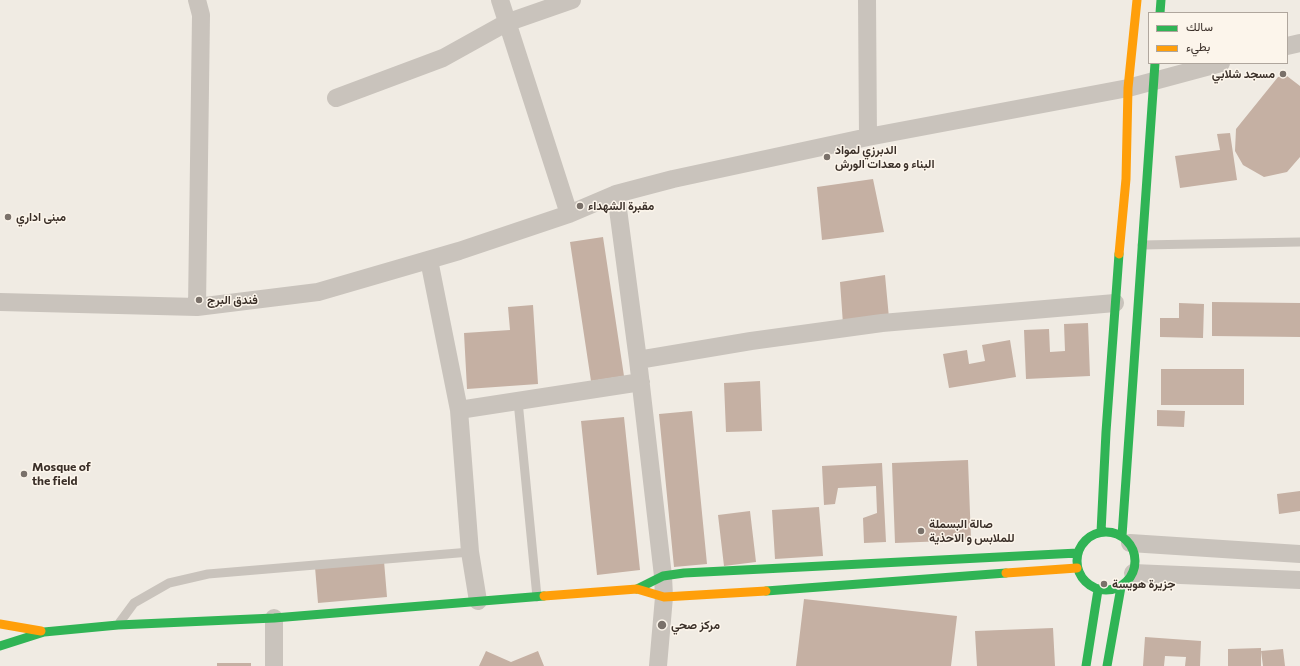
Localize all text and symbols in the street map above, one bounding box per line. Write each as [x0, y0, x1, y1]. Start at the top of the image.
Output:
legend [1148, 12, 1288, 64]
text: سالك [1186, 19, 1213, 33]
text: بطيء [1186, 39, 1210, 53]
place label: مسجد شلابي [1212, 67, 1275, 81]
marker: مسجد شلابي [1278, 69, 1288, 79]
place label: الدبرزي لمواد البناء و معدات الورش [835, 143, 935, 171]
marker: الدبرزي لمواد البناء و معدات الورش [822, 152, 832, 162]
place label: مقبرة الشهداء [588, 199, 654, 213]
marker: مقبرة الشهداء [575, 201, 585, 211]
place label: مبنى اداري [16, 210, 66, 224]
marker: مبنى اداري [3, 212, 13, 222]
place label: فندق البرج [207, 293, 258, 307]
marker: فندق البرج [194, 295, 204, 305]
place label: Mosque of the field [32, 460, 91, 488]
marker: Mosque of the field [19, 469, 29, 479]
place label: صالة البسملة للملابس و الاحذية [929, 517, 1015, 545]
marker: صالة البسملة للملابس و الاحذية [916, 526, 926, 536]
place label: جزيرة هويسة [1112, 577, 1175, 591]
marker: جزيرة هويسة [1099, 579, 1109, 589]
place label: مركز صحي [671, 618, 720, 632]
marker: مركز صحي [656, 619, 668, 631]

